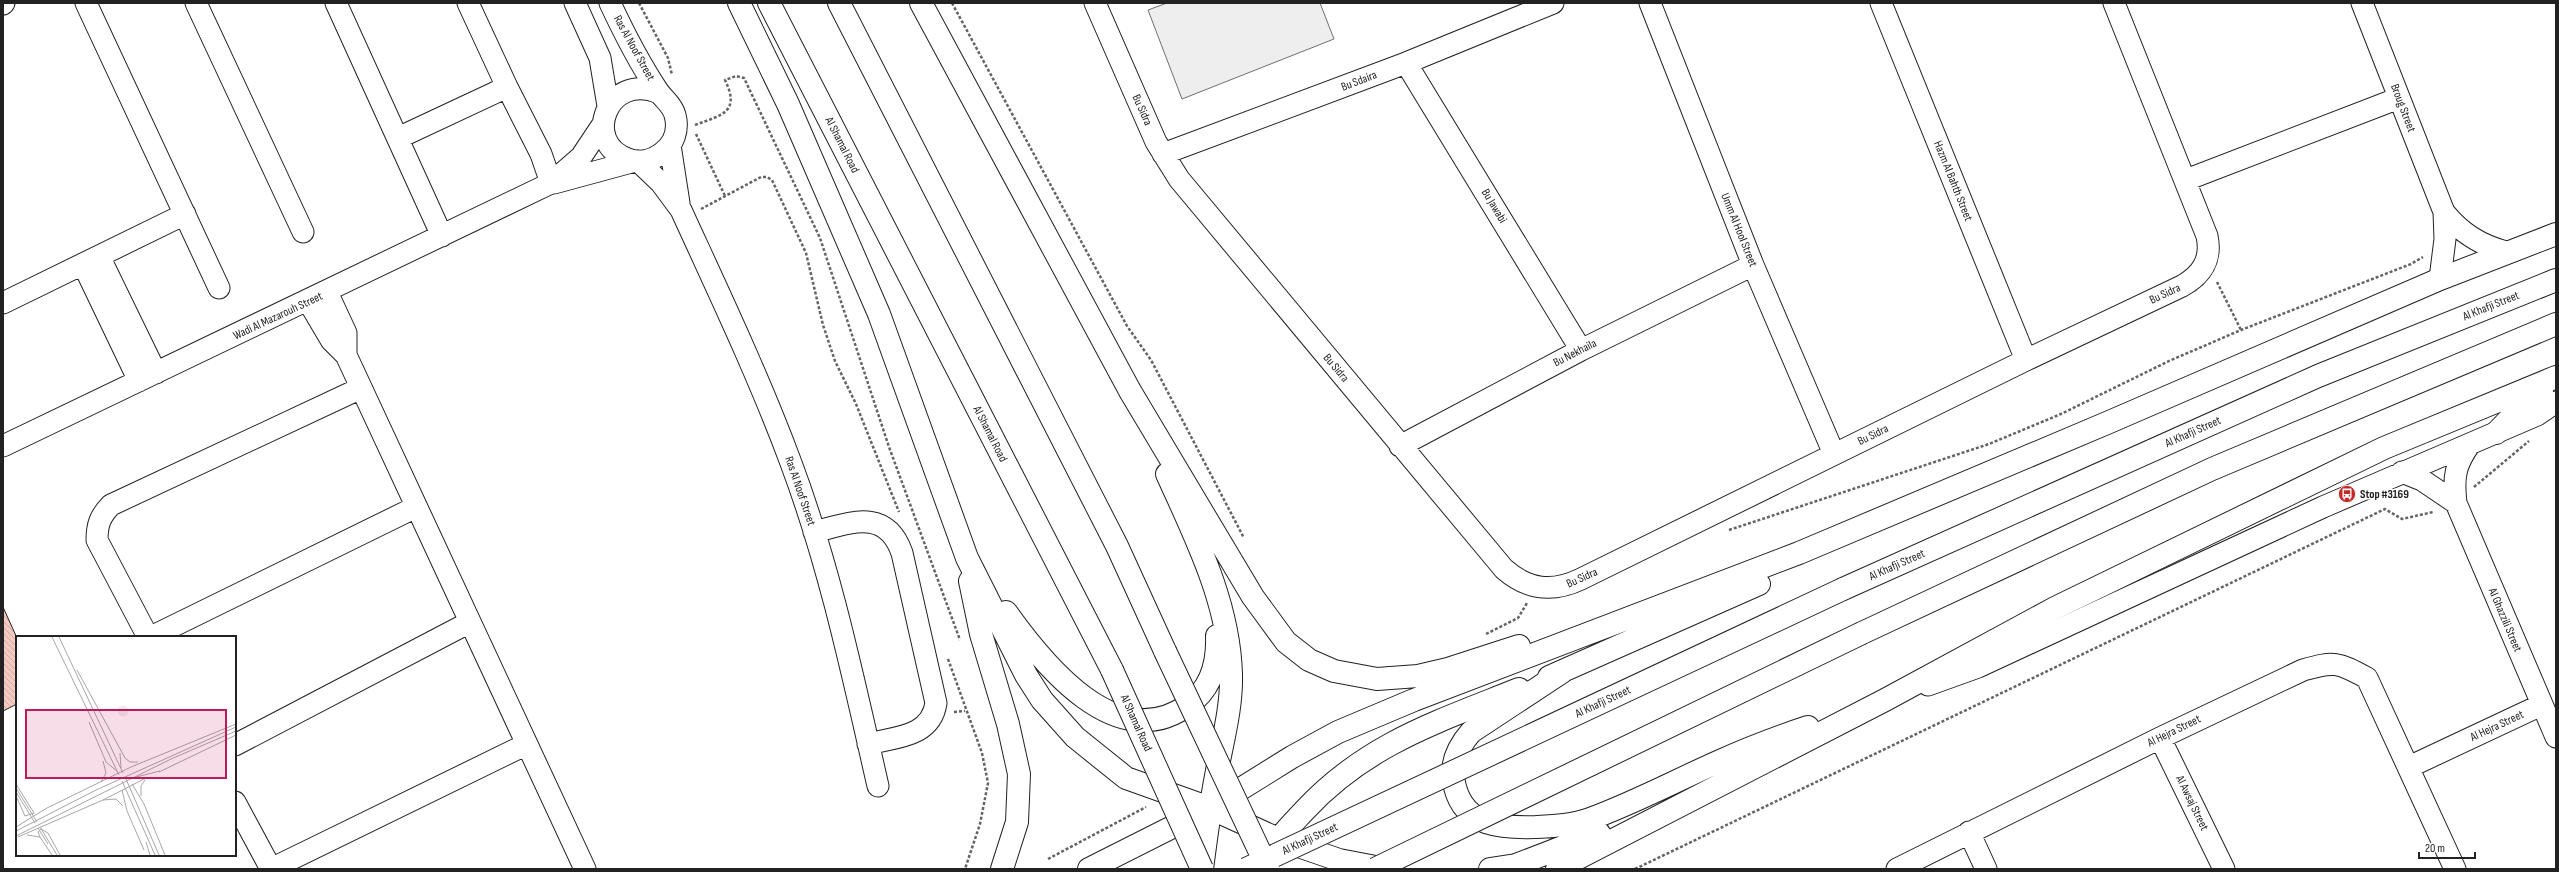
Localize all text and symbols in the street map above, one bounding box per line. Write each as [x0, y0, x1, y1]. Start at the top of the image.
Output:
street label: Ras Al Noof Street [610, 13, 658, 84]
street label: Bu Sdaira [1339, 67, 1379, 95]
street label: Broug Street [2387, 82, 2419, 135]
street label: Bu Sidra [1129, 92, 1156, 128]
street label: Al Shamal Road [821, 114, 862, 175]
street label: Hazm Al Bahth Street [1930, 139, 1976, 224]
street label: Bu Jawabi [1478, 186, 1510, 226]
street label: Umm Al Hool Street [1717, 191, 1761, 269]
street label: Bu Sidra [2147, 280, 2183, 308]
street label: Al Khafji Street [2460, 288, 2522, 325]
street label: Wadi Al Mazarouh Street [231, 289, 325, 343]
street label: Bu Nekhaila [1551, 336, 1600, 370]
street label: Bu Sidra [1320, 351, 1352, 386]
street label: Al Shamal Road [969, 403, 1010, 464]
street label: Al Khafji Street [2162, 413, 2224, 451]
street label: Bu Sidra [1855, 421, 1891, 449]
street label: Ras Al Noof Street [781, 454, 819, 528]
bus stop icon: Stop #3169 [2337, 484, 2357, 504]
place label: Stop #3169 [2360, 487, 2409, 502]
street label: Al Khafji Street [1866, 546, 1928, 584]
street label: Bu Sidra [1564, 564, 1600, 591]
street label: Al Ghazzili Street [2484, 585, 2525, 655]
inset map [16, 636, 236, 856]
street label: Al Khafji Street [1572, 682, 1634, 722]
street label: Al Shamal Road [1116, 691, 1155, 754]
street label: Al Hejra Street [2467, 707, 2527, 745]
street label: Al Hejra Street [2144, 711, 2203, 751]
street label: Al Awsaj Street [2172, 772, 2212, 833]
street label: Al Khafji Street [1279, 819, 1341, 859]
scale bar [2419, 834, 2475, 860]
text: 20 m [2425, 841, 2445, 856]

